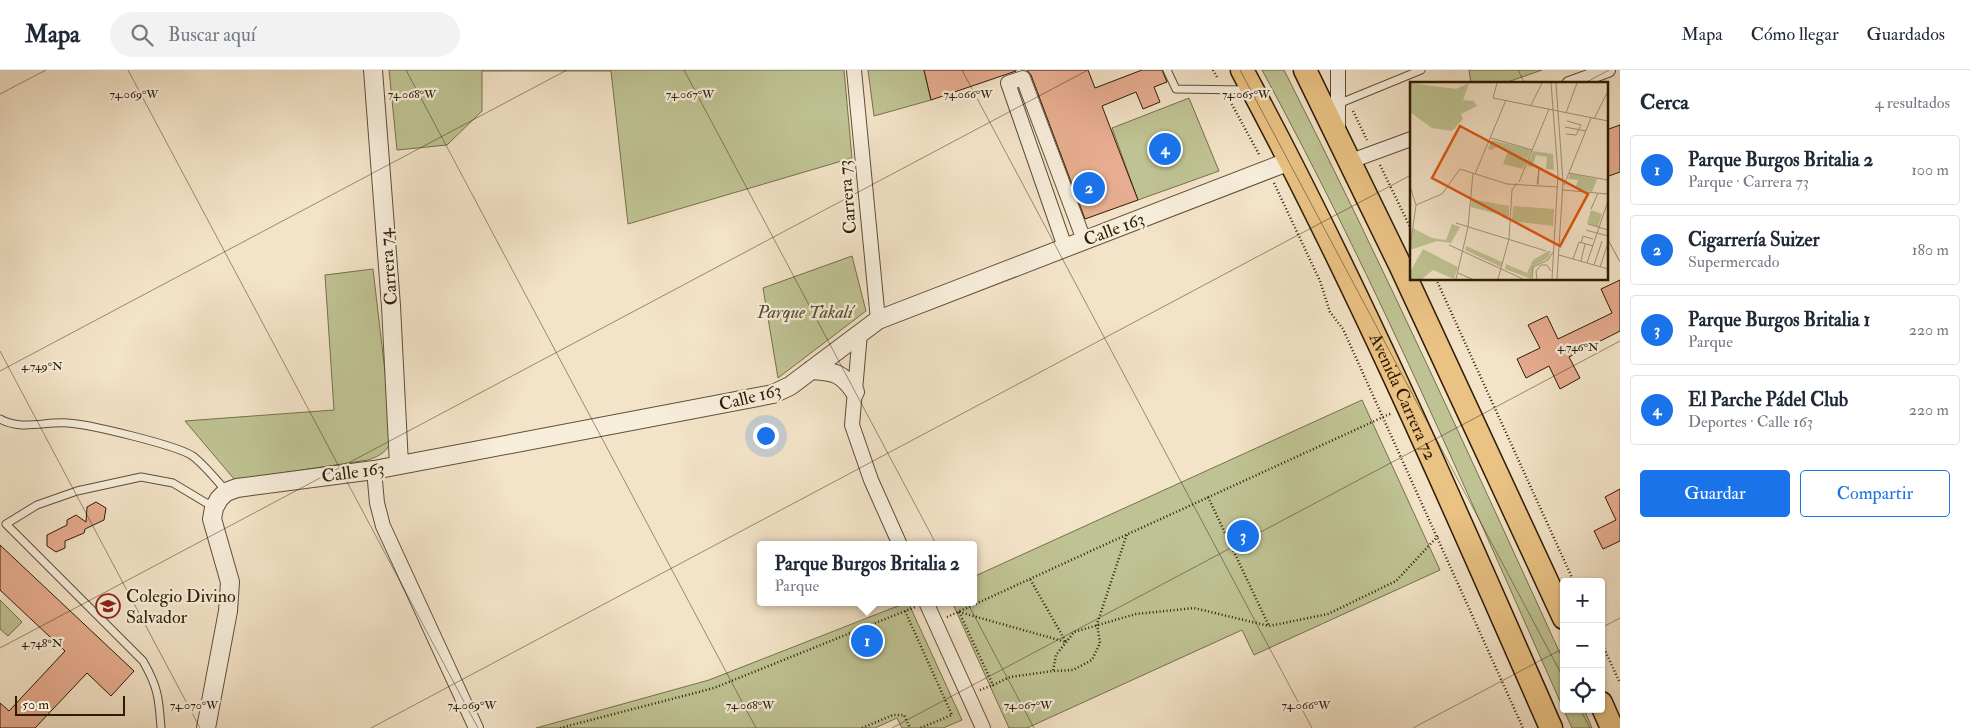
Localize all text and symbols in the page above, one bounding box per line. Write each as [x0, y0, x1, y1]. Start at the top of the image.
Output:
search box [110, 12, 460, 57]
text: Mapa [25, 19, 80, 50]
icon: search [128, 21, 156, 49]
text: Buscar aquí [168, 23, 256, 47]
text: Mapa [1682, 23, 1723, 46]
text: Cómo llegar [1751, 23, 1839, 46]
text: Guardados [1867, 23, 1945, 46]
inset map [1410, 82, 1608, 280]
text: 74.069°W [109, 87, 159, 102]
text: 74.068°W [388, 87, 437, 102]
text: 74.067°W [666, 87, 715, 102]
text: 74.066°W [944, 87, 993, 102]
text: 74.065°W [1222, 87, 1271, 102]
text: Cerca [1640, 89, 1689, 116]
text: 4 resultados [1875, 93, 1950, 113]
pin: 4 [1149, 130, 1181, 168]
text: Parque Burgos Britalia 2 [1688, 148, 1873, 172]
street label: Carrera 73 [833, 159, 862, 235]
text: 1 [1654, 160, 1660, 180]
text: 100 m [1911, 160, 1949, 180]
pin: 2 [1073, 169, 1105, 207]
text: Parque · Carrera 73 [1688, 172, 1809, 192]
street label: Calle 163 [1081, 207, 1148, 252]
street label: Carrera 74 [374, 226, 403, 306]
text: Cigarrería Suizer [1688, 228, 1820, 252]
text: 2 [1653, 240, 1661, 260]
text: 180 m [1912, 240, 1949, 260]
text: Supermercado [1688, 252, 1779, 272]
park label: Parque Takalí [756, 301, 856, 324]
text: Parque Burgos Britalia 1 [1688, 308, 1870, 332]
text: 3 [1654, 320, 1660, 340]
text: 220 m [1909, 320, 1949, 340]
street label: Avenida Carrera 72 [1363, 329, 1442, 464]
text: Parque [1688, 332, 1733, 352]
text: 4.746°N [1557, 340, 1599, 355]
text: 4.749°N [21, 359, 63, 374]
street label: Calle 163 [717, 379, 784, 416]
text: El Parche Pádel Club [1688, 388, 1848, 412]
text: 4 [1653, 400, 1661, 420]
text: 220 m [1909, 400, 1949, 420]
text: Deportes · Calle 163 [1688, 412, 1813, 432]
your location [753, 423, 779, 449]
street label: Calle 163 [320, 457, 386, 488]
button: Guardar [1640, 470, 1790, 517]
button: Compartir [1800, 470, 1950, 517]
pin: 3 [1227, 517, 1259, 555]
popup [757, 541, 977, 606]
text: Parque Burgos Britalia 2 [774, 552, 960, 576]
text: Parque [774, 576, 819, 596]
map controls [1560, 578, 1605, 713]
button: + [1560, 578, 1605, 623]
place label: Colegio Divino Salvador [126, 585, 236, 629]
school or university icon: Colegio Divino Salvador [95, 593, 121, 619]
pin: 1 [851, 622, 883, 660]
button: − [1560, 623, 1605, 668]
text: 4.748°N [22, 636, 63, 651]
button: locate [1560, 668, 1605, 713]
scale bar [15, 693, 125, 716]
text: 50 m [22, 696, 49, 713]
text: 74.070°W [170, 698, 219, 713]
text: 74.069°W [447, 698, 497, 713]
text: 74.068°W [726, 698, 775, 713]
text: 74.067°W [1004, 698, 1053, 713]
text: 74.066°W [1282, 698, 1331, 713]

